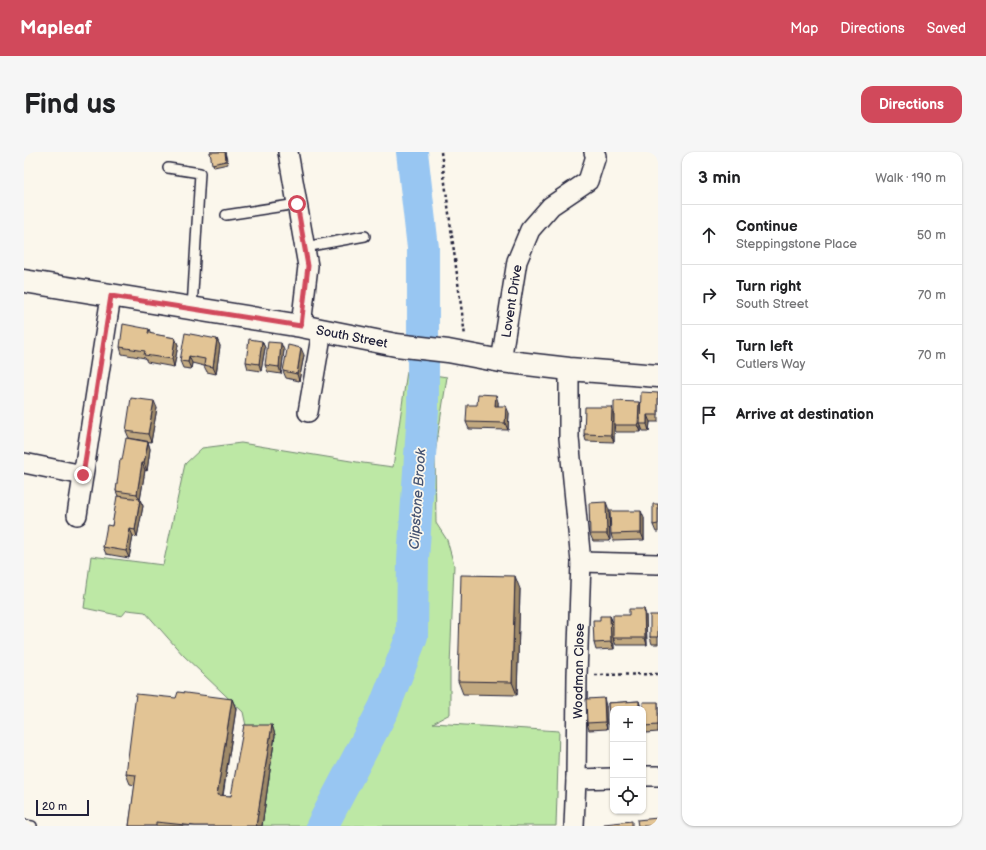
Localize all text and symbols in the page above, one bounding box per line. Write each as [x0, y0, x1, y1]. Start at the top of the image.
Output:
text: Mapleaf [20, 17, 92, 40]
text: Map [790, 20, 818, 37]
text: Directions [840, 20, 905, 37]
text: Saved [927, 20, 966, 37]
button: Directions [861, 86, 962, 123]
text: Find us [24, 88, 116, 121]
text: 3 min [698, 168, 741, 188]
text: Walk · 190 m [875, 170, 946, 186]
route start [288, 195, 306, 213]
text: Continue [736, 217, 798, 236]
icon: ahead [698, 224, 720, 246]
text: 50 m [917, 227, 946, 243]
text: Steppingstone Place [736, 236, 857, 252]
street label: Lovent Drive [498, 263, 526, 339]
text: Turn right [736, 277, 801, 296]
icon: right [698, 284, 720, 306]
text: 70 m [918, 287, 946, 303]
text: South Street [736, 296, 809, 312]
street label: South Street [315, 322, 389, 352]
text: Turn left [736, 337, 793, 356]
icon: left [698, 344, 720, 366]
text: 70 m [918, 347, 946, 363]
text: Cutlers Way [736, 356, 805, 372]
icon: arrive [698, 404, 720, 426]
text: Arrive at destination [736, 405, 874, 424]
water label: Clipstone Brook [405, 447, 430, 550]
route end [74, 466, 92, 484]
street label: Woodman Close [570, 623, 588, 719]
map controls [610, 706, 646, 814]
button: + [610, 706, 646, 742]
button: − [610, 742, 646, 778]
button: locate [610, 778, 646, 814]
scale bar [36, 798, 89, 817]
text: 20 m [42, 800, 67, 813]

